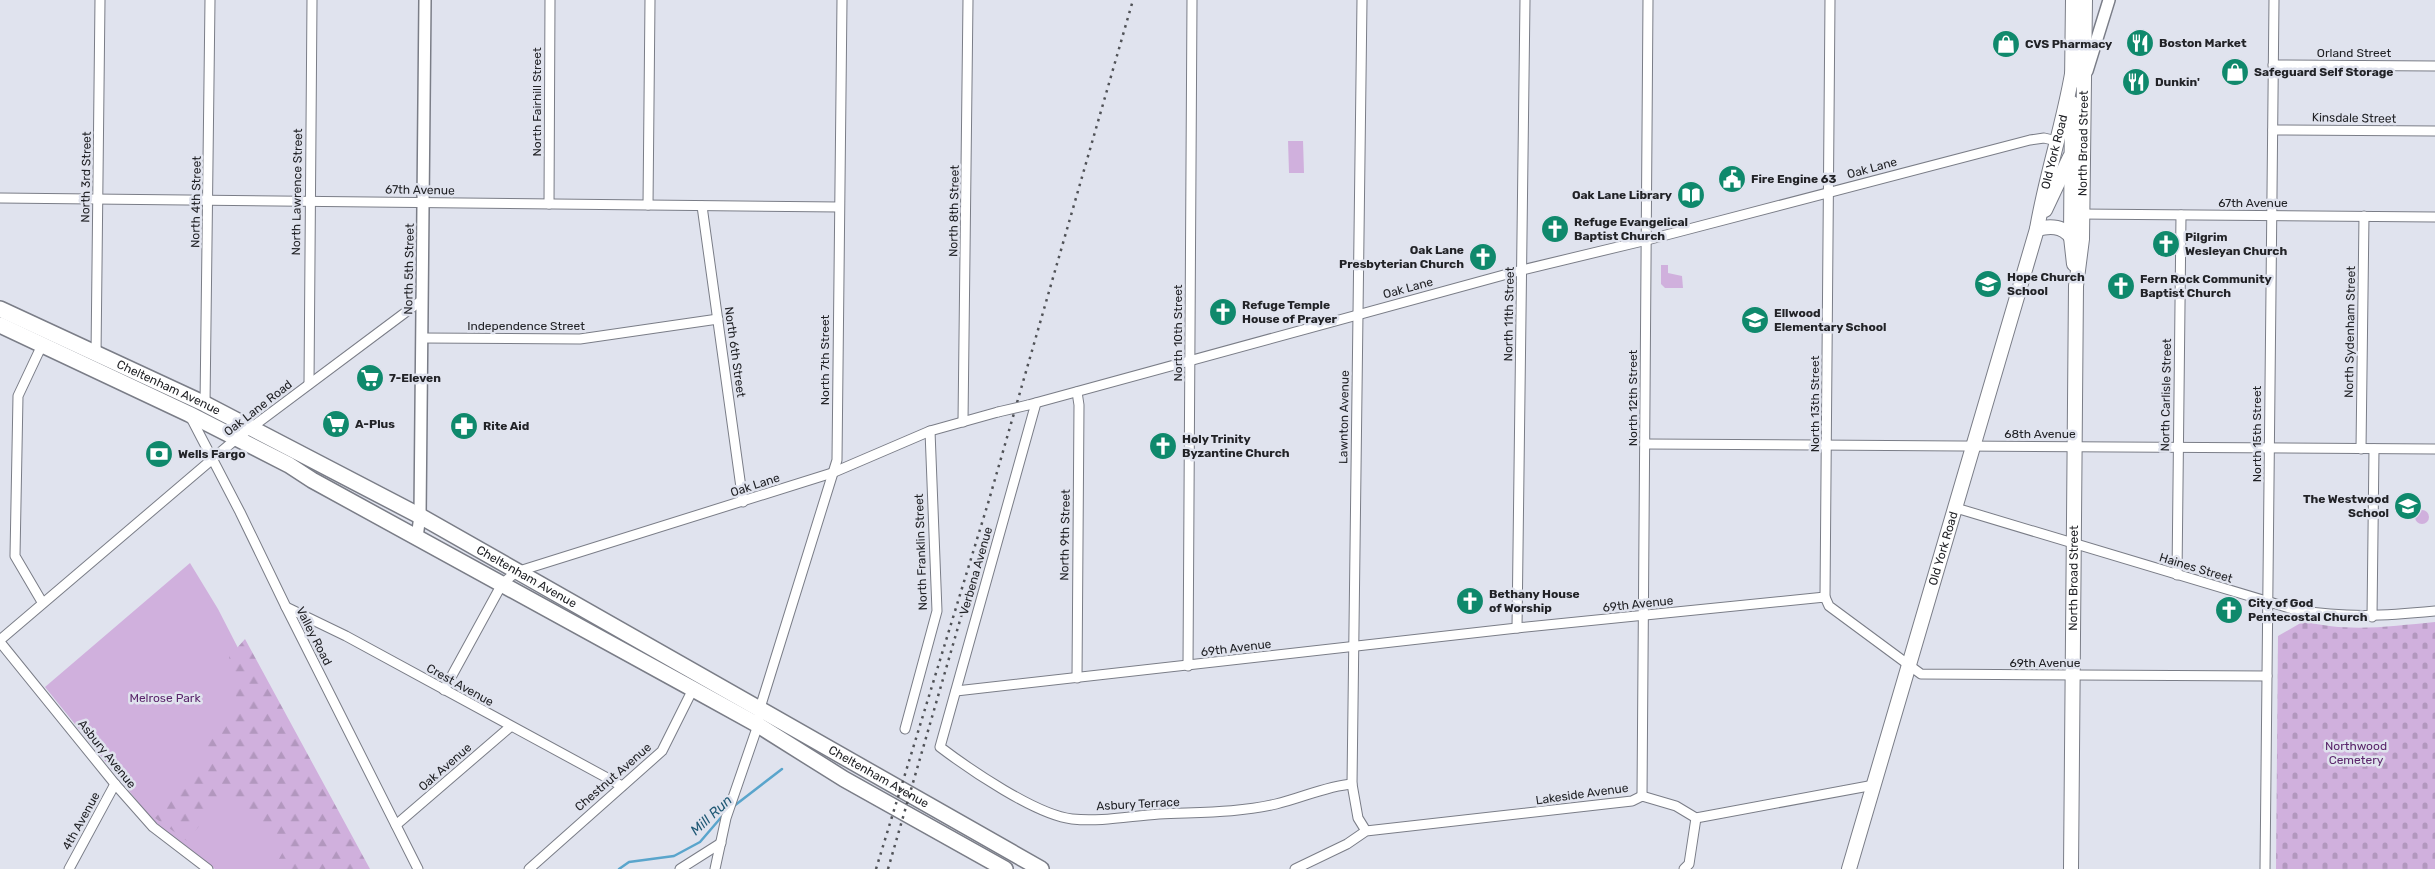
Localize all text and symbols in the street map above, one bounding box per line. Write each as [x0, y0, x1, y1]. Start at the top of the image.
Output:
restaurant icon: Boston Market [2125, 28, 2155, 58]
shop icon: CVS Pharmacy [1991, 29, 2021, 59]
place label: Boston Market [2159, 36, 2247, 50]
place label: CVS Pharmacy [2025, 37, 2112, 51]
street label: Orland Street [2317, 46, 2391, 60]
street label: North Fairhill Street [530, 47, 544, 157]
shop icon: Safeguard Self Storage [2220, 57, 2250, 87]
place label: Safeguard Self Storage [2254, 65, 2393, 79]
restaurant icon: Dunkin' [2121, 67, 2151, 97]
place label: Dunkin' [2155, 75, 2200, 89]
street label: North Broad Street [2076, 90, 2091, 196]
street label: Kinsdale Street [2312, 110, 2397, 126]
street label: Old York Road [2038, 113, 2070, 191]
street label: North Lawrence Street [289, 128, 305, 256]
street label: North 3rd Street [78, 131, 94, 223]
street label: Oak Lane [1845, 155, 1899, 181]
street label: North 4th Street [188, 156, 204, 248]
public building icon: Fire Engine 63 [1717, 164, 1747, 194]
street label: North 8th Street [946, 165, 962, 257]
place label: Fire Engine 63 [1751, 172, 1837, 186]
library icon: Oak Lane Library [1676, 180, 1706, 210]
street label: 67th Avenue [385, 182, 455, 198]
place label: Oak Lane Library [1572, 188, 1672, 202]
street label: 67th Avenue [2218, 196, 2288, 210]
church icon: Refuge Evangelical Baptist Church [1540, 214, 1570, 244]
place label: Refuge Evangelical Baptist Church [1574, 215, 1688, 243]
street label: North 5th Street [401, 223, 417, 315]
church icon: Pilgrim Wesleyan Church [2151, 229, 2181, 259]
place label: Pilgrim Wesleyan Church [2185, 230, 2287, 258]
church icon: Oak Lane Presbyterian Church [1468, 242, 1498, 272]
place label: Oak Lane Presbyterian Church [1339, 243, 1464, 271]
street label: North 11th Street [1501, 266, 1517, 361]
street label: North Sydenham Street [2342, 266, 2358, 398]
school or university icon: Hope Church School [1973, 269, 2003, 299]
place label: Hope Church School [2007, 270, 2085, 298]
church icon: Fern Rock Community Baptist Church [2106, 271, 2136, 301]
place label: Fern Rock Community Baptist Church [2140, 272, 2272, 300]
street label: Oak Lane [1381, 275, 1435, 301]
street label: North 10th Street [1171, 284, 1185, 382]
church icon: Refuge Temple House of Prayer [1208, 297, 1238, 327]
place label: Refuge Temple House of Prayer [1242, 298, 1338, 326]
school or university icon: Ellwood Elementary School [1740, 305, 1770, 335]
street label: North 6th Street [722, 306, 748, 399]
place label: Ellwood Elementary School [1774, 306, 1886, 334]
street label: North 7th Street [818, 314, 832, 405]
street label: Independence Street [467, 319, 585, 333]
street label: North Carlisle Street [2158, 338, 2174, 452]
street label: North 12th Street [1626, 349, 1640, 446]
street label: North 13th Street [1808, 355, 1822, 452]
street label: Cheltenham Avenue [115, 357, 223, 418]
supermarket icon: 7-Eleven [355, 363, 385, 393]
street label: Lawnton Avenue [1336, 370, 1352, 464]
place label: 7-Eleven [389, 371, 441, 385]
street label: Oak Lane Road [221, 377, 295, 439]
street label: North 15th Street [2250, 385, 2264, 482]
supermarket icon: A-Plus [321, 409, 351, 439]
pharmacy icon: Rite Aid [449, 411, 479, 441]
place label: A-Plus [355, 417, 395, 431]
place label: Rite Aid [483, 419, 529, 433]
street label: 68th Avenue [2004, 427, 2076, 441]
church icon: Holy Trinity Byzantine Church [1148, 431, 1178, 461]
place label: Holy Trinity Byzantine Church [1182, 432, 1290, 460]
bank icon: Wells Fargo [144, 439, 174, 469]
place label: Wells Fargo [178, 447, 246, 461]
street label: Oak Lane [729, 470, 782, 500]
street label: North 9th Street [1057, 489, 1073, 581]
school or university icon: The Westwood School [2393, 491, 2423, 521]
place label: The Westwood School [2303, 492, 2389, 520]
street label: North Franklin Street [912, 493, 930, 611]
street label: Old York Road [1926, 510, 1961, 587]
street label: Verbena Avenue [957, 525, 995, 617]
street label: North Broad Street [2066, 525, 2081, 631]
street label: Cheltenham Avenue [474, 543, 579, 611]
street label: Haines Street [2158, 550, 2235, 586]
church icon: Bethany House of Worship [1455, 586, 1485, 616]
place label: Bethany House of Worship [1489, 587, 1580, 615]
street label: 69th Avenue [1602, 593, 1674, 615]
church icon: City of God Pentecostal Church [2214, 595, 2244, 625]
place label: City of God Pentecostal Church [2248, 596, 2368, 624]
street label: Valley Road [293, 604, 335, 668]
street label: 69th Avenue [1200, 637, 1272, 659]
street label: 69th Avenue [2009, 656, 2081, 670]
street label: Crest Avenue [424, 661, 496, 709]
park label: Melrose Park [129, 691, 201, 705]
street label: Asbury Avenue [75, 717, 139, 791]
park label: Northwood Cemetery [2325, 739, 2387, 767]
street label: Oak Avenue [416, 740, 475, 794]
street label: Chestnut Avenue [572, 740, 654, 814]
street label: Cheltenham Avenue [826, 743, 932, 811]
street label: Lakeside Avenue [1535, 781, 1630, 807]
street label: 4th Avenue [59, 789, 103, 852]
water label: Mill Run [687, 792, 736, 839]
street label: Asbury Terrace [1096, 795, 1180, 813]

